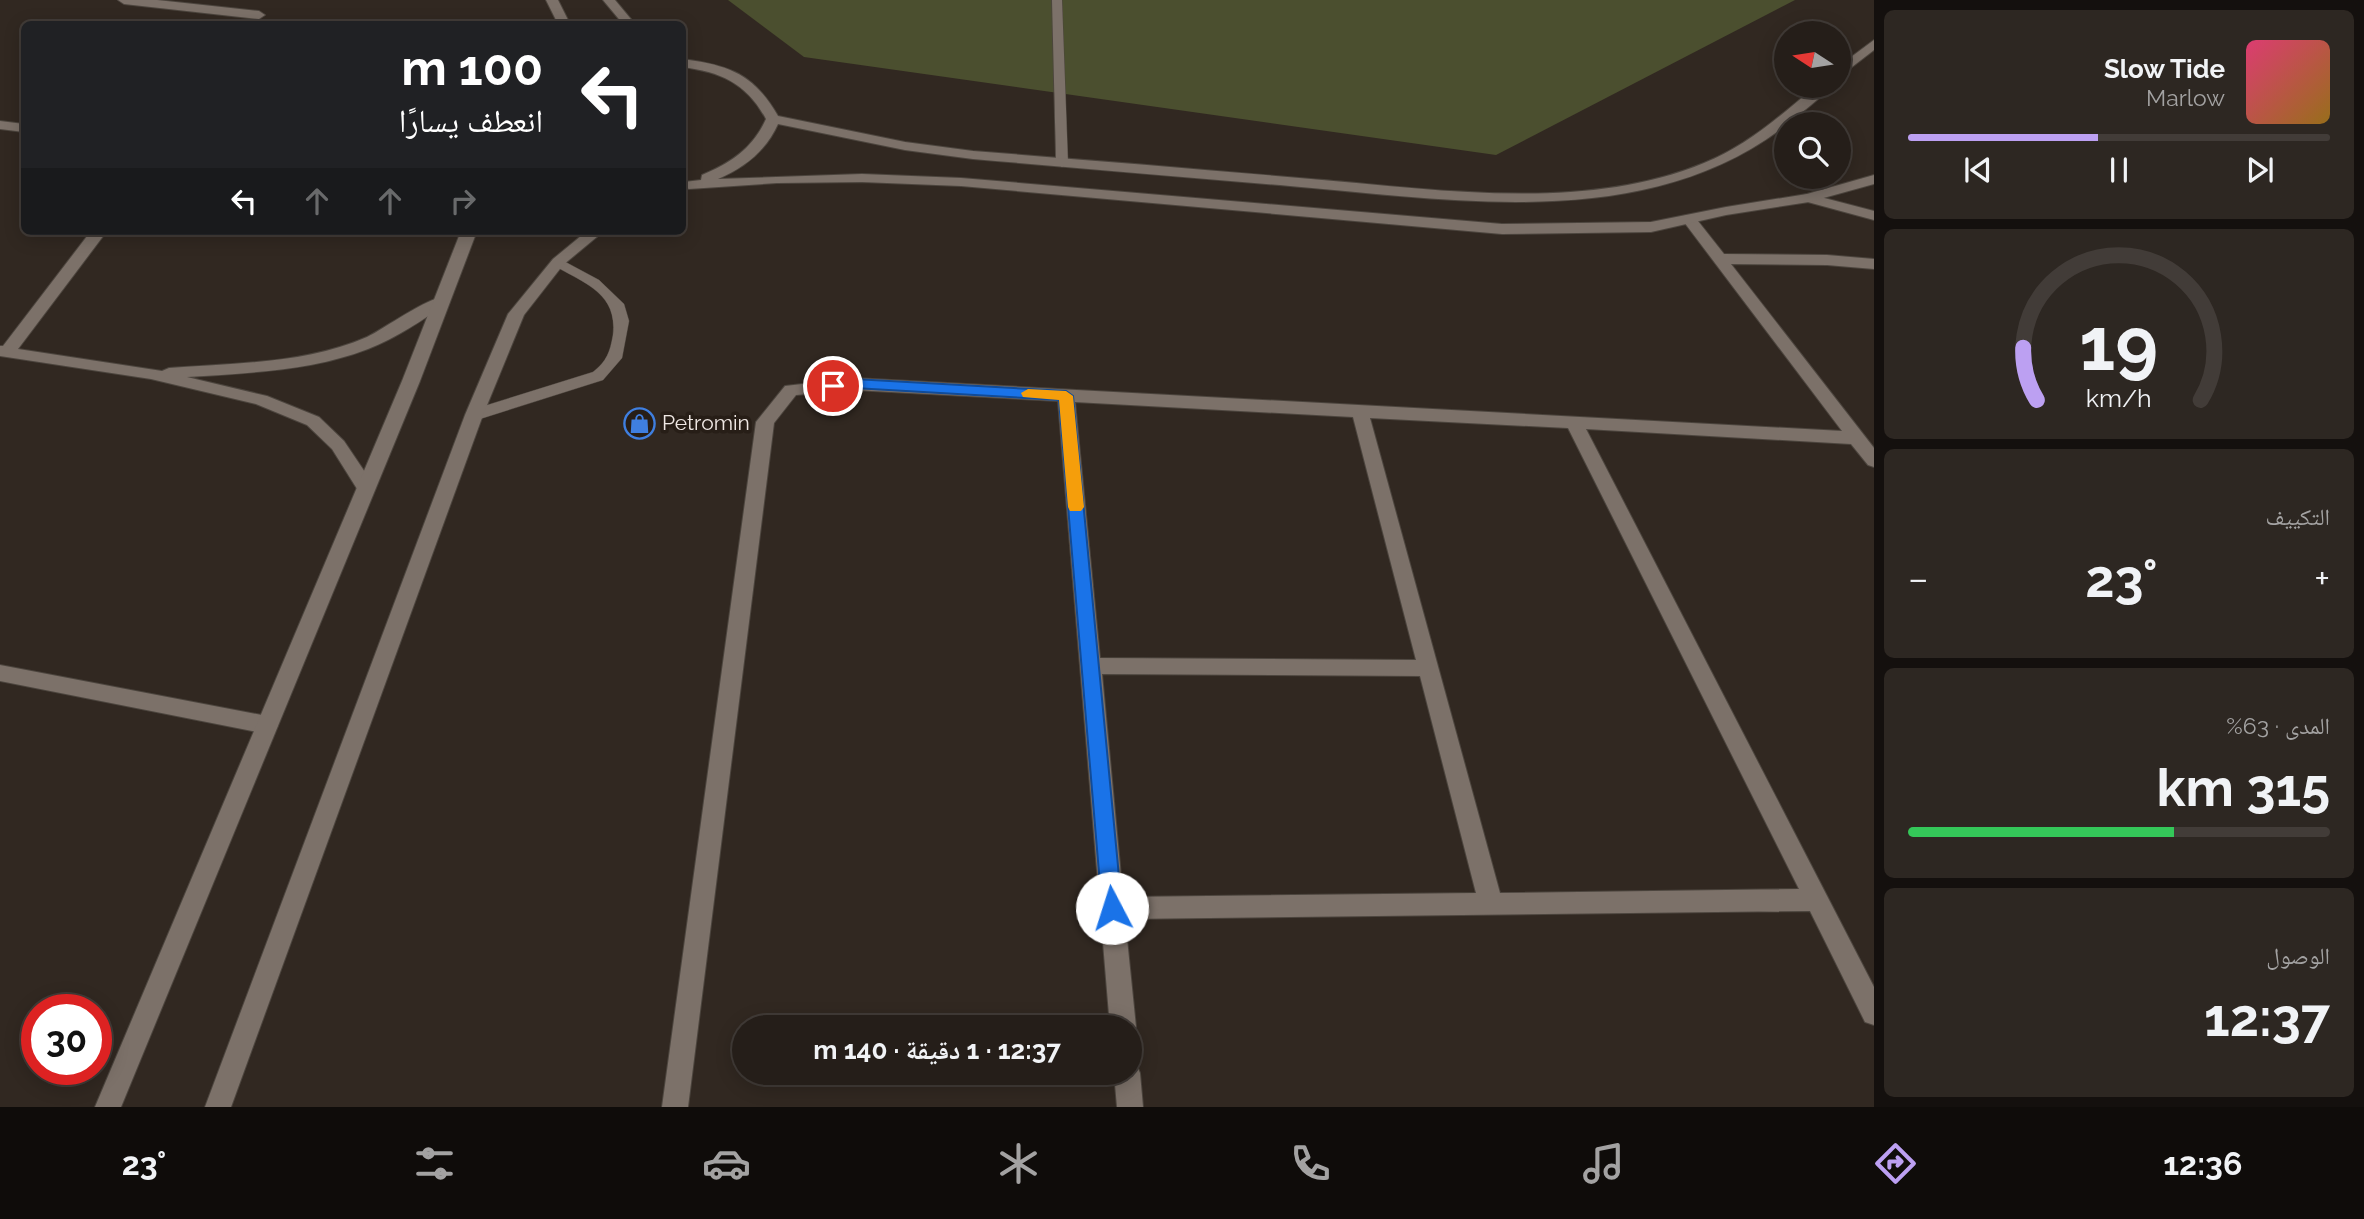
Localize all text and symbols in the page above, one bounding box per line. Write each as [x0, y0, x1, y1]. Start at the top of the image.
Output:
north arrow [1774, 21, 1852, 98]
map controls [1774, 21, 1851, 189]
text: 100 m [401, 39, 543, 96]
icon: left [567, 49, 658, 140]
text: Slow Tide [2104, 54, 2225, 84]
text: Marlow [2146, 84, 2225, 111]
text: انعطف يسارًا [399, 102, 543, 139]
button: search [1774, 112, 1851, 189]
icon: previous [1959, 151, 1997, 189]
icon: pause [2100, 151, 2138, 189]
icon: next [2241, 151, 2279, 189]
icon: left [225, 182, 263, 220]
icon: ahead [298, 182, 336, 220]
icon: ahead [371, 182, 409, 220]
icon: right [444, 182, 482, 220]
text: 19 [2080, 303, 2158, 388]
pin [803, 356, 863, 416]
icon: arrive [814, 367, 852, 405]
text: km/h [2086, 383, 2152, 413]
shop icon: Petromin [622, 406, 656, 440]
place label: Petromin [662, 410, 750, 435]
text: التكييف [2265, 503, 2330, 530]
text: 23° [2085, 548, 2158, 609]
text: − [1908, 556, 1928, 601]
text: + [2314, 556, 2330, 601]
text: المدى · 63% [2226, 712, 2330, 739]
text: 315 km [2157, 757, 2330, 818]
position arrow [1075, 871, 1149, 945]
text: الوصول [2266, 942, 2330, 969]
text: 12:37 [2204, 987, 2330, 1048]
speed limit sign: 30 [21, 994, 112, 1085]
text: 12:37 · 1 دقيقة · 140 m [813, 1035, 1061, 1065]
icon: filters [410, 1139, 459, 1188]
icon: car [702, 1139, 751, 1188]
icon: climate [994, 1139, 1043, 1188]
icon: phone [1286, 1139, 1335, 1188]
icon: music [1579, 1139, 1628, 1188]
icon: directions [1871, 1139, 1920, 1188]
text: 23° [122, 1145, 166, 1182]
text: 12:36 [2163, 1145, 2242, 1182]

